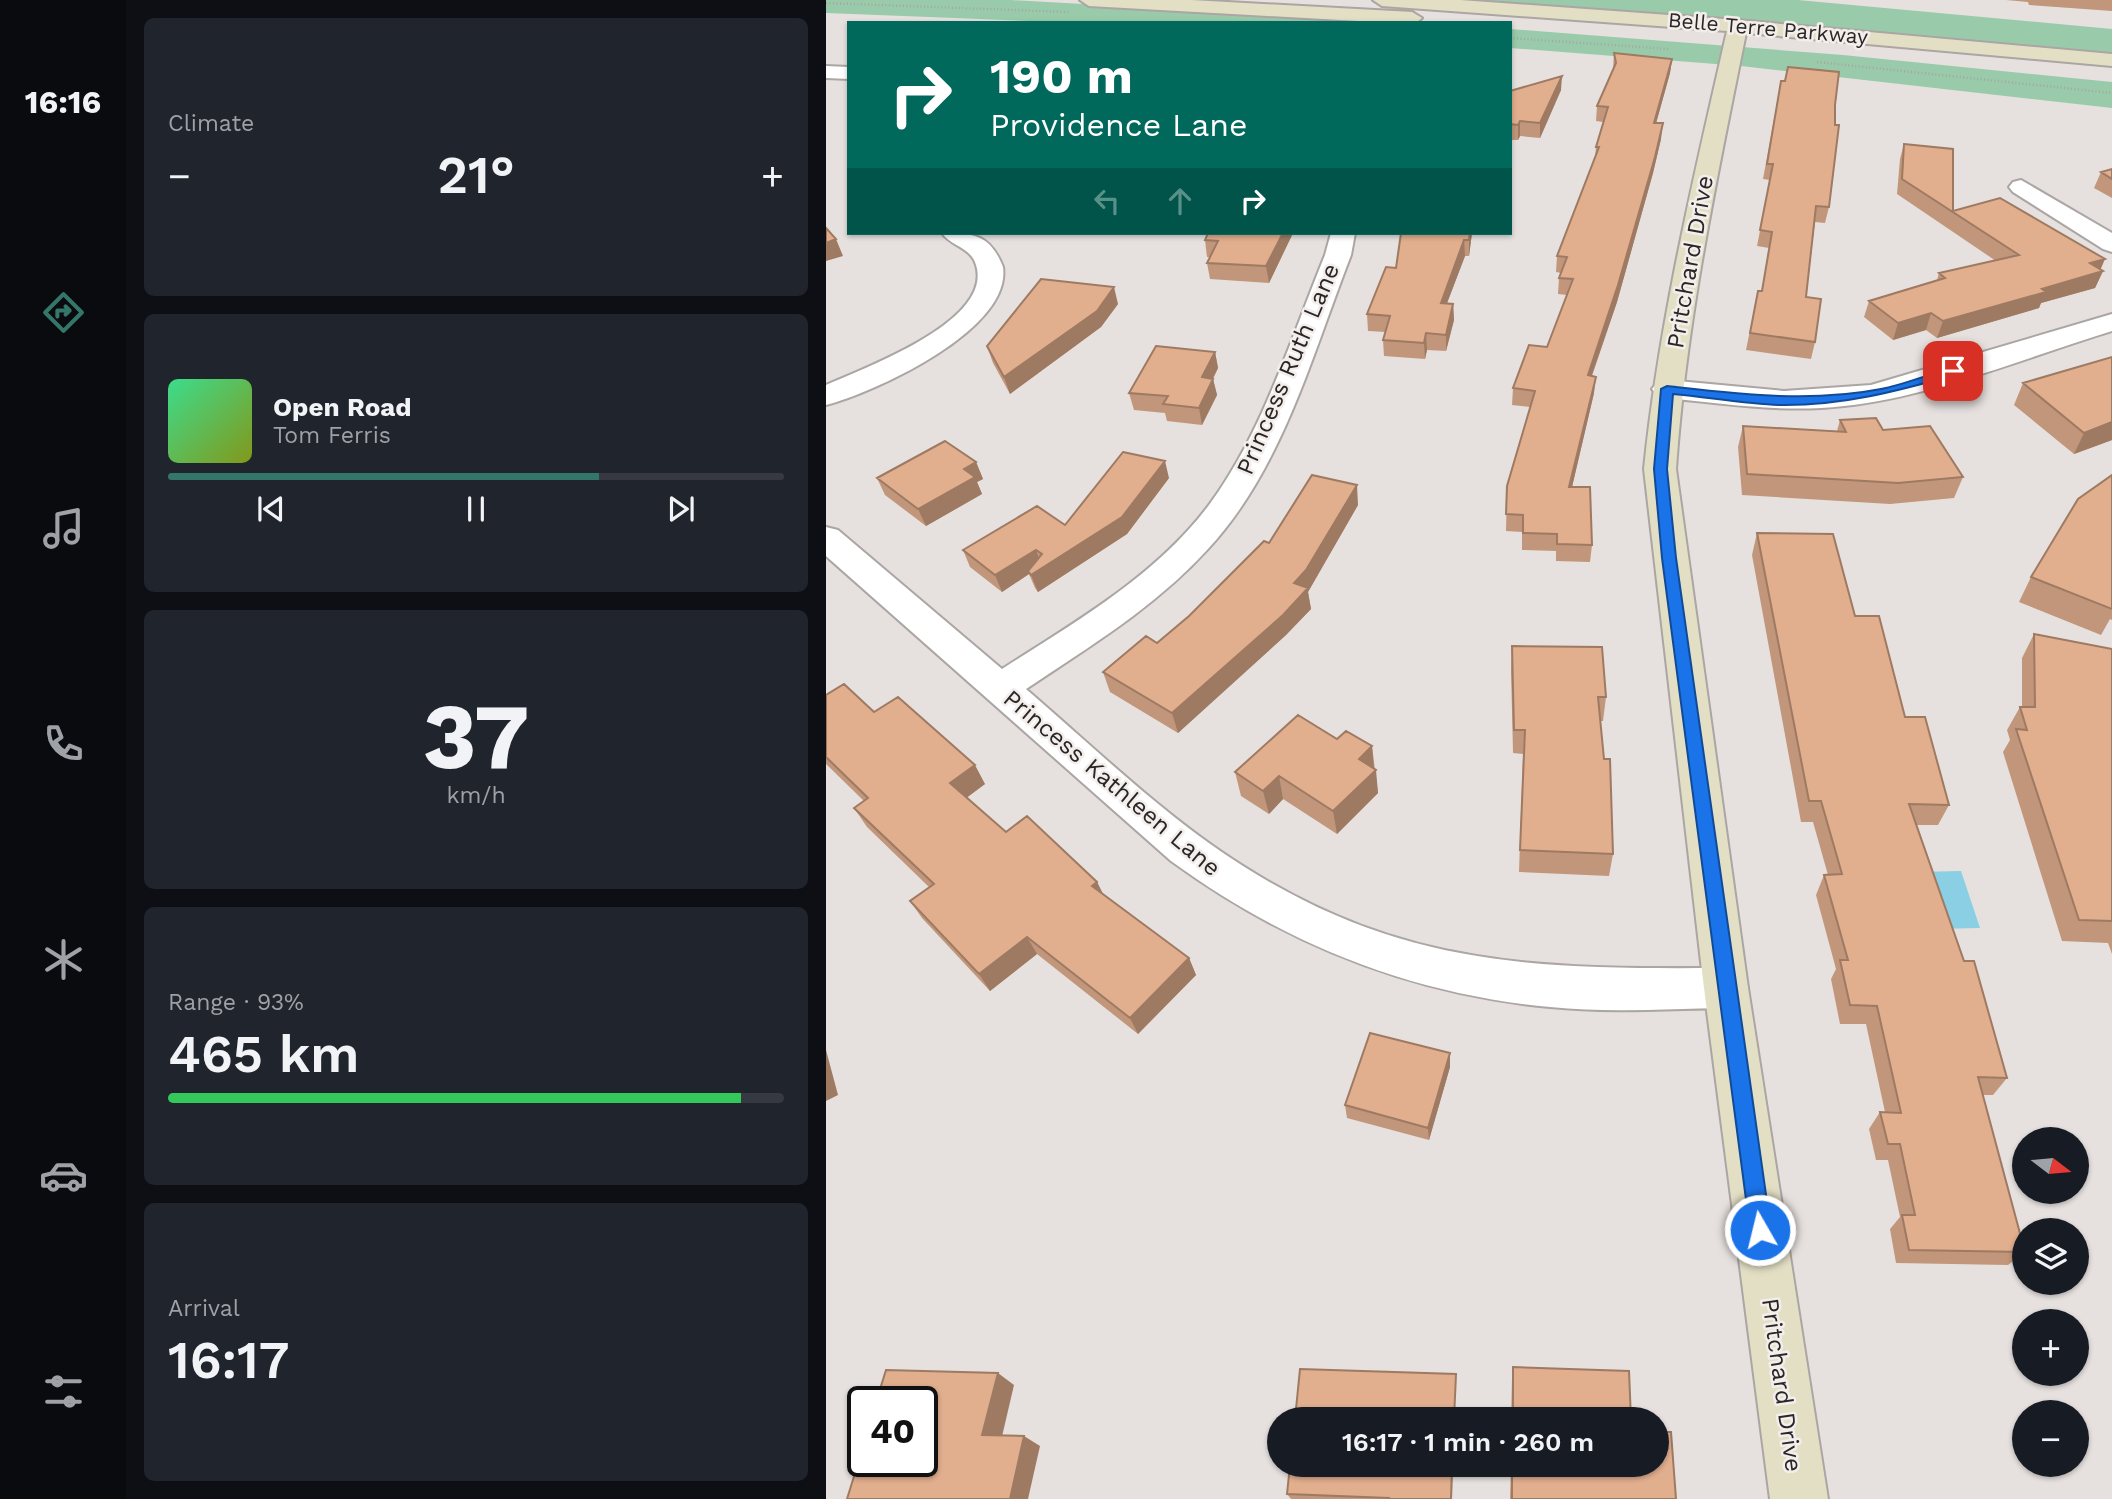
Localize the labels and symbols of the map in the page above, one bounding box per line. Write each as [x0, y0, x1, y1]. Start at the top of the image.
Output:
street label: Belle Terre Parkway [1667, 7, 1869, 49]
street label: Pritchard Drive [1661, 173, 1719, 351]
street label: Princess Ruth Lane [1231, 259, 1345, 479]
pin [1923, 341, 1983, 401]
street label: Princess Kathleen Lane [998, 684, 1226, 882]
north arrow [2012, 1127, 2090, 1204]
position arrow [1723, 1193, 1797, 1267]
street label: Pritchard Drive [1756, 1296, 1808, 1474]
speed limit sign: 40 [847, 1386, 938, 1477]

